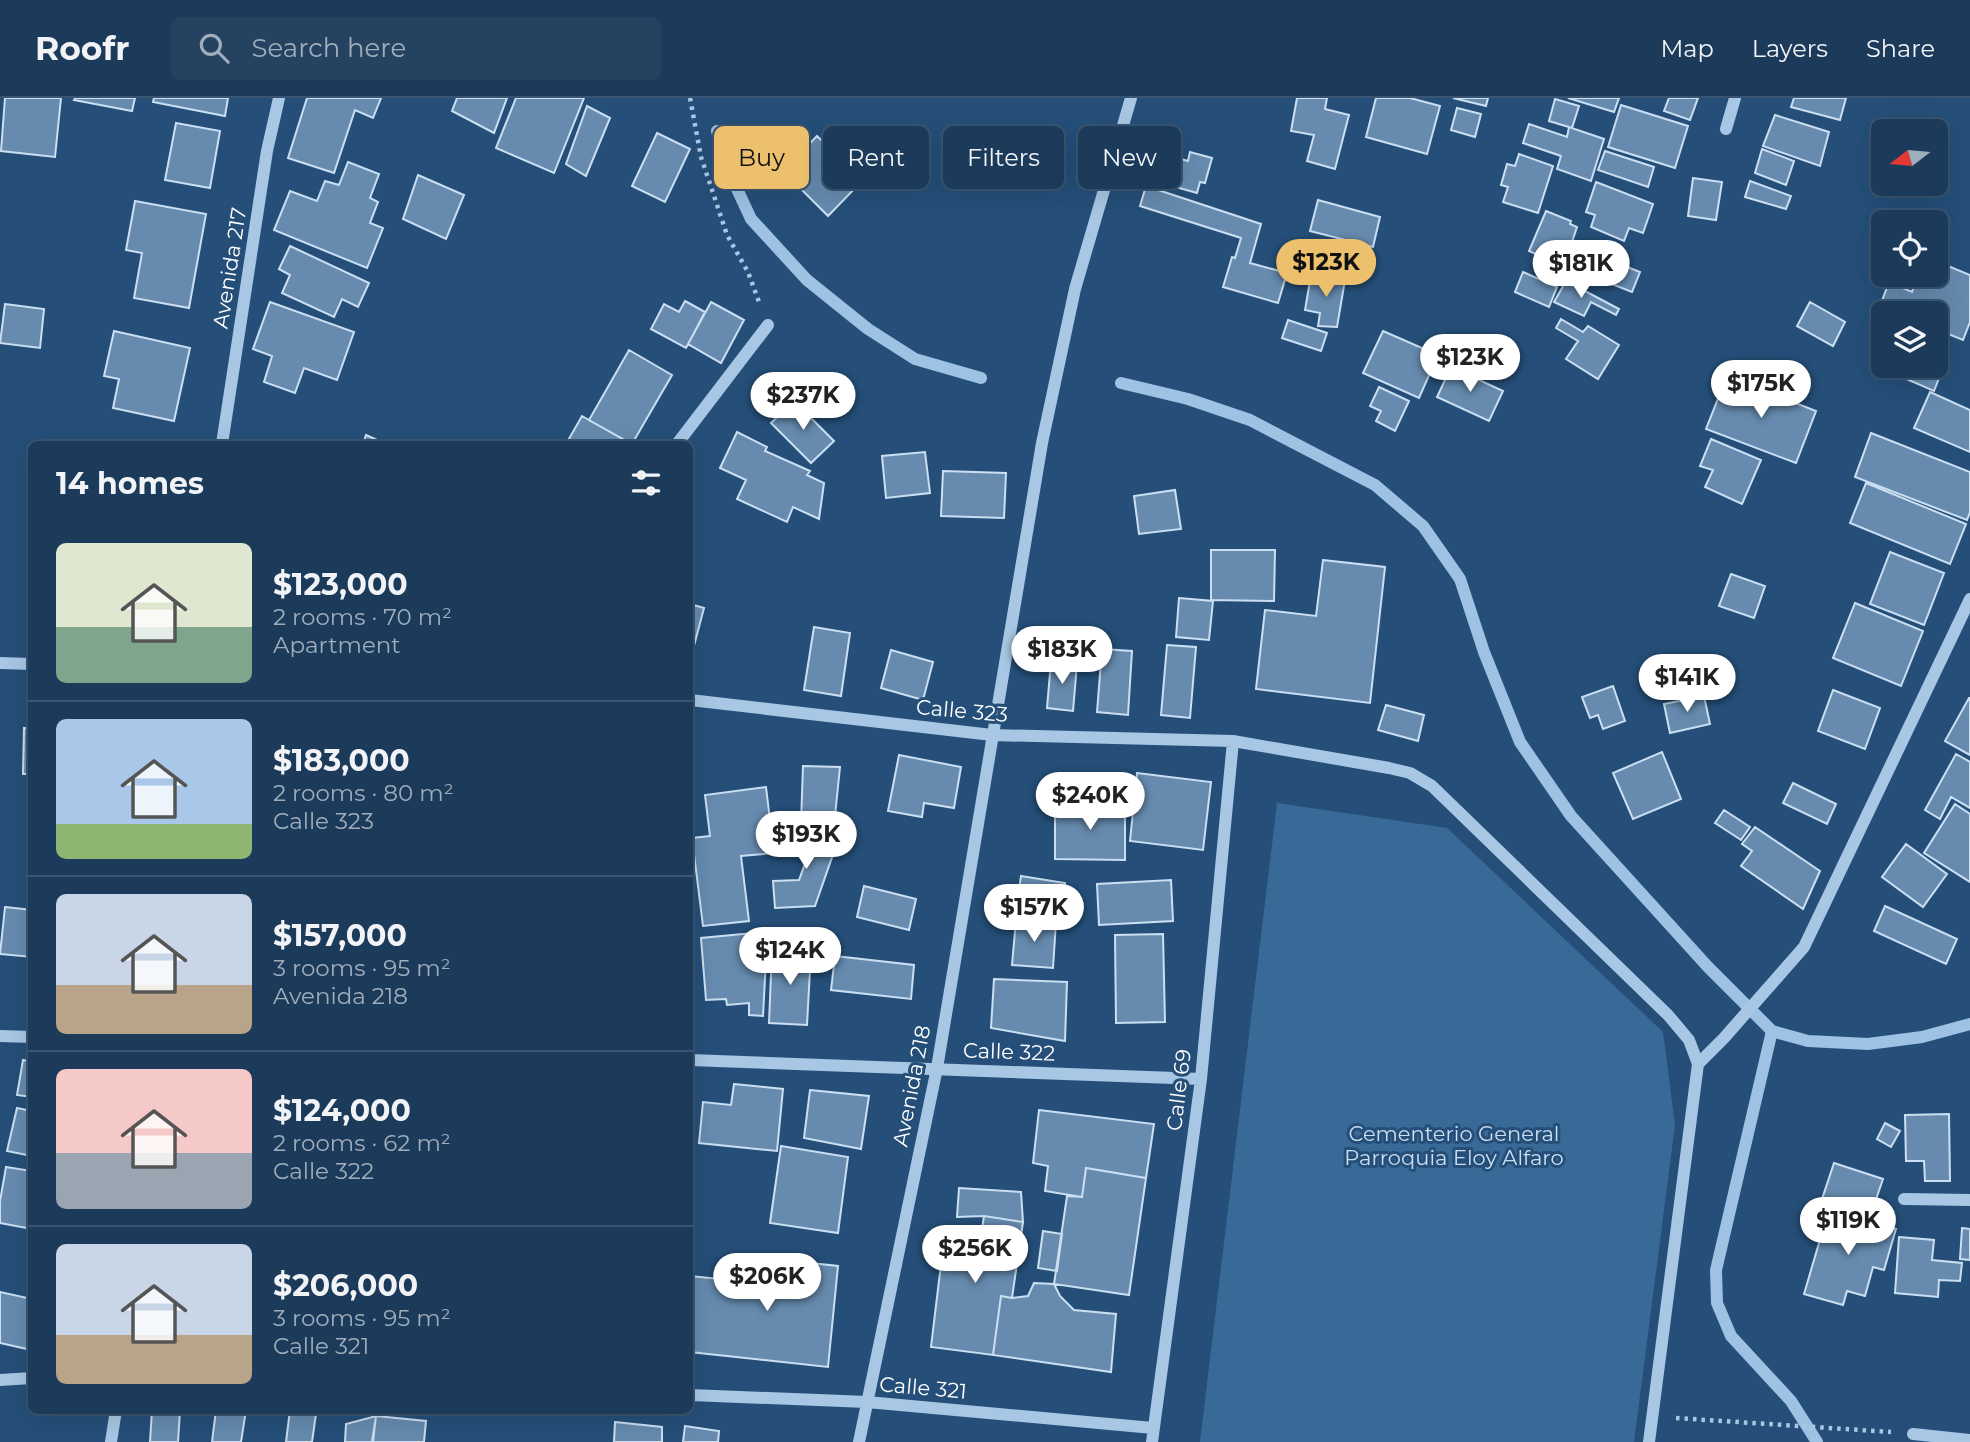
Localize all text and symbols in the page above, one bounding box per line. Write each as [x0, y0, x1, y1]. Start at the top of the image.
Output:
search box [171, 17, 661, 80]
text: Roofr [35, 28, 129, 68]
icon: search [195, 29, 233, 67]
text: Search here [251, 32, 406, 64]
text: Map [1660, 34, 1714, 63]
text: Layers [1752, 34, 1828, 63]
text: Share [1866, 34, 1935, 63]
north arrow [1871, 119, 1948, 196]
map controls [1871, 119, 1948, 378]
chip: Buy [714, 126, 809, 189]
chip: Rent [823, 126, 929, 189]
chip: Filters [943, 126, 1064, 189]
chip: New [1078, 126, 1181, 189]
street label: Avenida 217 [208, 206, 251, 330]
button: locate [1871, 210, 1948, 287]
pin: $123K [1277, 240, 1375, 299]
pin: $181K [1532, 240, 1630, 300]
text: $123K [1292, 248, 1360, 276]
text: $181K [1549, 249, 1613, 277]
button: layers [1871, 301, 1948, 378]
pin: $123K [1421, 334, 1519, 394]
text: $123K [1436, 343, 1504, 371]
pin: $175K [1712, 360, 1810, 420]
text: $175K [1727, 369, 1795, 397]
pin: $237K [754, 372, 852, 432]
text: $237K [767, 381, 839, 409]
icon: filters [627, 464, 665, 502]
text: 14 homes [56, 465, 204, 502]
text: $123,000 [273, 566, 408, 603]
icon: home [112, 571, 196, 655]
text: 2 rooms · 70 m² [273, 603, 452, 631]
pin: $183K [1013, 626, 1111, 686]
text: Apartment [273, 631, 401, 659]
text: $183K [1027, 635, 1097, 663]
pin: $141K [1638, 654, 1736, 714]
text: $141K [1655, 663, 1719, 691]
street label: Calle 323 [915, 694, 1009, 727]
text: $183,000 [273, 742, 410, 779]
icon: home [112, 747, 196, 831]
pin: $240K [1041, 772, 1139, 832]
text: 2 rooms · 80 m² [273, 779, 454, 807]
text: $240K [1052, 781, 1128, 809]
text: Calle 323 [273, 807, 374, 835]
pin: $193K [757, 812, 855, 871]
text: $193K [772, 820, 840, 848]
pin: $157K [985, 884, 1083, 944]
text: $157K [1000, 893, 1068, 921]
text: $157,000 [273, 917, 407, 954]
icon: home [112, 922, 196, 1006]
pin: $124K [741, 928, 839, 987]
text: $124K [755, 936, 825, 964]
text: 3 rooms · 95 m² [273, 954, 451, 982]
text: Avenida 218 [273, 982, 408, 1010]
street label: Avenida 218 [887, 1023, 936, 1149]
street label: Calle 322 [963, 1037, 1056, 1066]
street label: Calle 69 [1161, 1048, 1196, 1132]
text: $124,000 [273, 1092, 411, 1129]
icon: home [112, 1097, 196, 1181]
park label: Cementerio General Parroquia Eloy Alfaro [1344, 1121, 1564, 1170]
text: 2 rooms · 62 m² [273, 1129, 451, 1157]
text: Calle 322 [273, 1157, 374, 1185]
pin: $119K [1799, 1198, 1897, 1257]
text: $119K [1816, 1206, 1880, 1234]
pin: $256K [926, 1226, 1024, 1285]
text: $256K [938, 1234, 1012, 1262]
pin: $206K [718, 1254, 816, 1313]
text: $206K [729, 1262, 805, 1290]
text: $206,000 [273, 1267, 418, 1304]
icon: home [112, 1272, 196, 1356]
text: 3 rooms · 95 m² [273, 1304, 451, 1332]
text: Calle 321 [273, 1332, 369, 1360]
street label: Calle 321 [878, 1371, 968, 1404]

